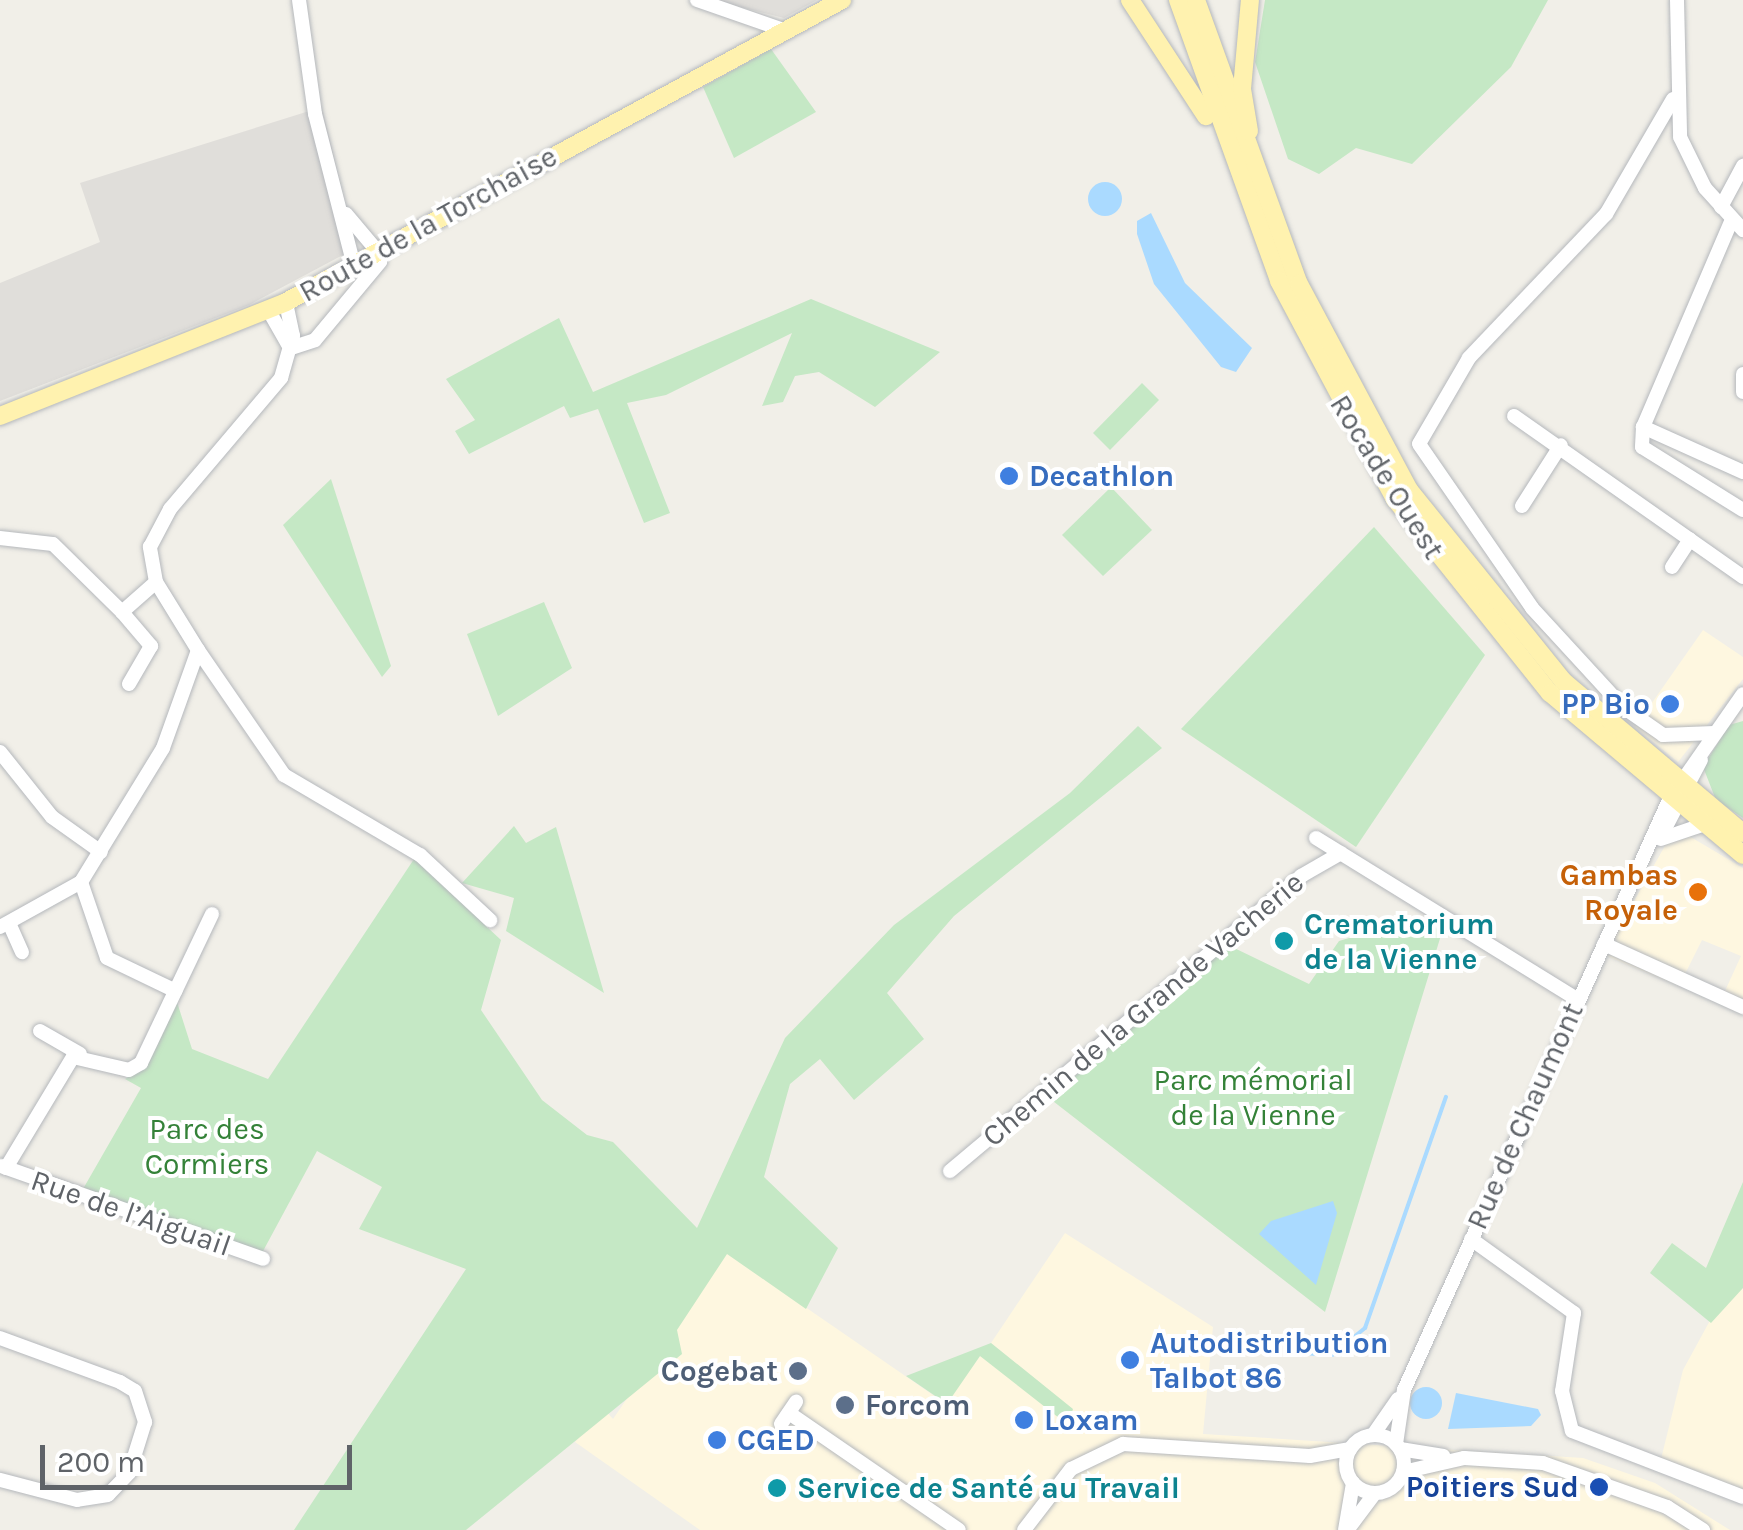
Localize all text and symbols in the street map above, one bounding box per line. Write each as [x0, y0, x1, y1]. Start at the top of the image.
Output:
street label: Route de la Torchaise [293, 138, 563, 310]
street label: Rocade Ouest [1322, 388, 1452, 566]
place label: Decathlon [1029, 458, 1174, 494]
marker: Decathlon [998, 465, 1020, 487]
place label: PP Bio [1561, 686, 1650, 722]
marker: PP Bio [1659, 693, 1681, 715]
place label: Gambas Royale [1560, 857, 1678, 928]
street label: Chemin de la Grande Vacherie [975, 864, 1311, 1154]
marker: Gambas Royale [1687, 881, 1709, 903]
place label: Crematorium de la Vienne [1304, 906, 1494, 976]
marker: Crematorium de la Vienne [1273, 930, 1295, 952]
street label: Rue de Chaumont [1459, 997, 1591, 1235]
park label: Parc mémorial de la Vienne [1153, 1062, 1353, 1132]
park label: Parc des Cormiers [145, 1111, 269, 1182]
street label: Rue de l’Aiguail [26, 1162, 236, 1264]
place label: Autodistribution Talbot 86 [1150, 1325, 1388, 1396]
marker: Autodistribution Talbot 86 [1119, 1349, 1141, 1371]
place label: Cogebat [661, 1353, 778, 1389]
marker: Cogebat [787, 1360, 809, 1382]
place label: Forcom [865, 1387, 971, 1423]
marker: Forcom [834, 1394, 856, 1416]
place label: Loxam [1044, 1402, 1138, 1438]
marker: Loxam [1013, 1409, 1035, 1431]
place label: CGED [737, 1422, 815, 1458]
scale bar [45, 1425, 358, 1487]
marker: CGED [706, 1429, 728, 1451]
text: 200 m [57, 1444, 145, 1480]
place label: Poitiers Sud [1406, 1469, 1579, 1505]
place label: Service de Santé au Travail [797, 1470, 1180, 1506]
marker: Poitiers Sud [1588, 1476, 1610, 1498]
marker: Service de Santé au Travail [766, 1477, 788, 1499]

